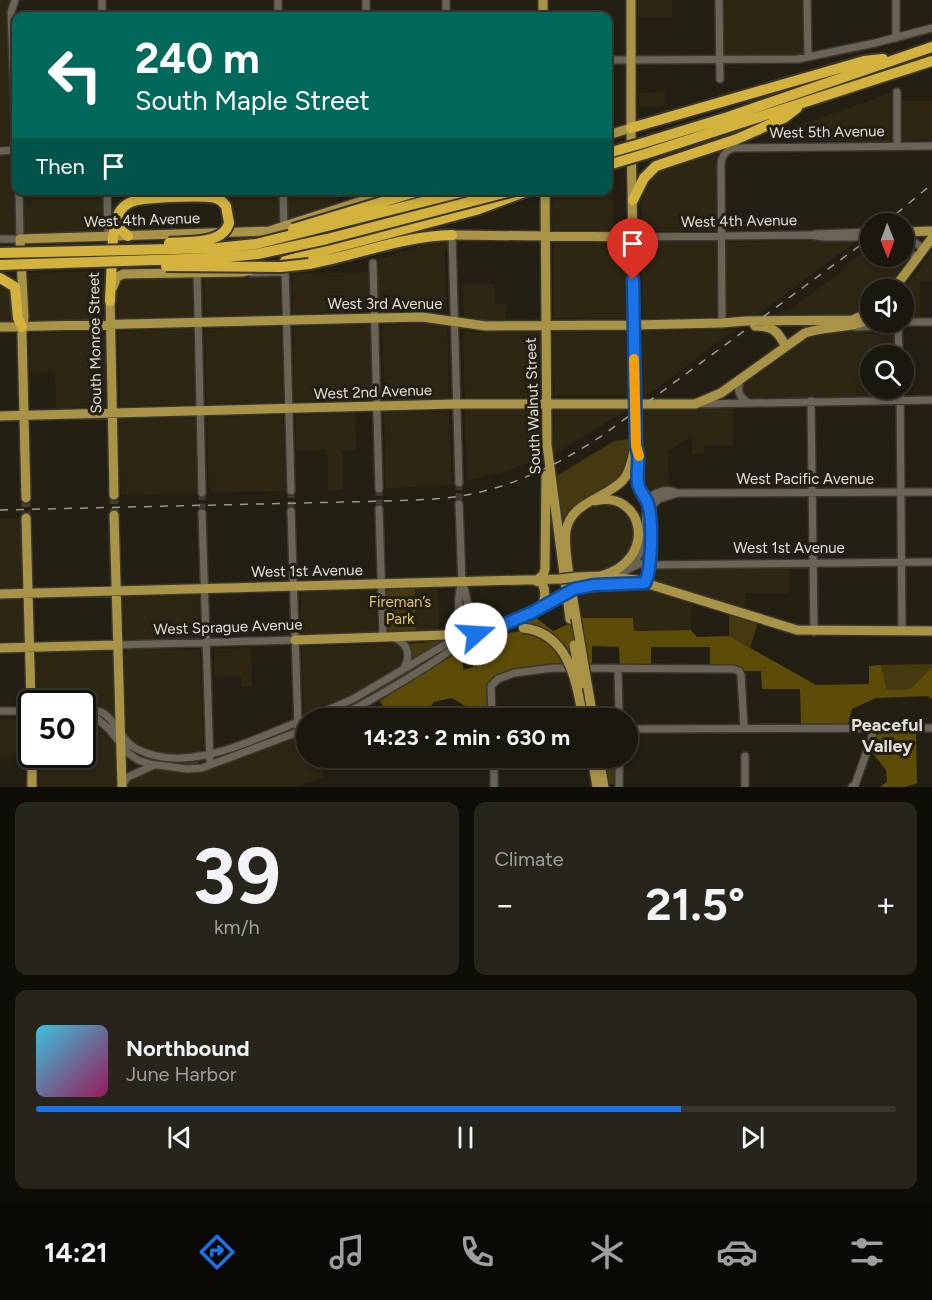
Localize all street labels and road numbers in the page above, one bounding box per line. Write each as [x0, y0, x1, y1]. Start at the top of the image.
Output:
street label: West 5th Avenue [769, 122, 885, 142]
street label: West 4th Avenue [84, 209, 200, 231]
street label: West 4th Avenue [681, 211, 797, 231]
street label: South Monroe Street [85, 272, 105, 414]
street label: West 3rd Avenue [328, 295, 442, 313]
street label: South Walnut Street [522, 337, 544, 475]
street label: West 2nd Avenue [314, 381, 432, 403]
street label: West Pacific Avenue [736, 470, 874, 488]
street label: West 1st Avenue [733, 539, 845, 557]
street label: West 1st Avenue [251, 561, 363, 581]
street label: West Sprague Avenue [153, 615, 303, 639]

